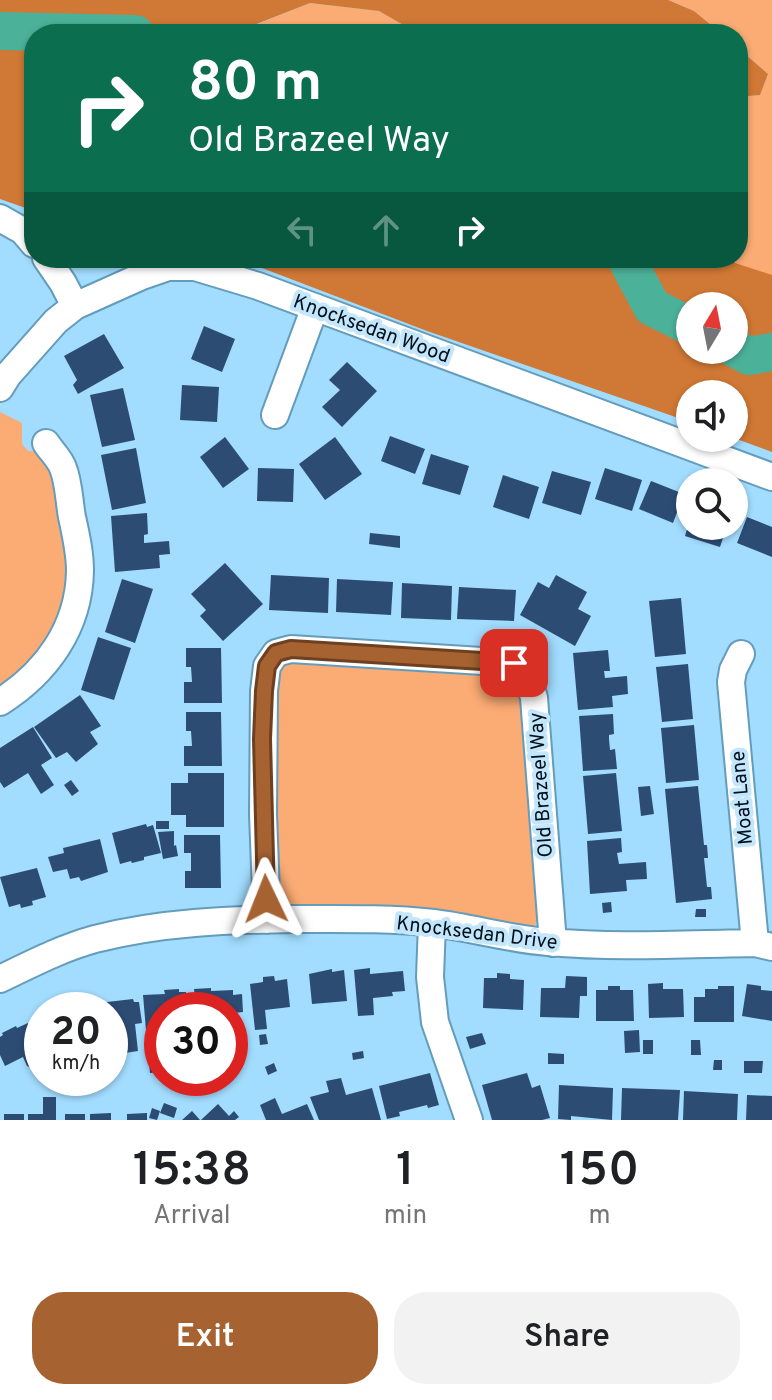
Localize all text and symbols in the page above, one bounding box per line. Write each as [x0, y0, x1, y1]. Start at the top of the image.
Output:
text: 80 m [188, 50, 322, 120]
icon: right [56, 56, 160, 160]
text: Old Brazeel Way [188, 119, 450, 165]
icon: left [280, 208, 324, 252]
icon: ahead [364, 208, 408, 252]
icon: right [448, 208, 492, 252]
street label: Knocksedan Wood [289, 289, 453, 370]
north arrow [676, 292, 748, 364]
map controls [676, 292, 748, 540]
button: sound [676, 380, 748, 452]
button: search [676, 468, 748, 540]
pin [480, 629, 548, 697]
icon: arrive [492, 641, 536, 685]
street label: Old Brazeel Way [524, 711, 560, 858]
street label: Moat Lane [726, 750, 760, 846]
position arrow [224, 857, 308, 941]
street label: Knocksedan Drive [395, 911, 559, 957]
speed limit sign: 30 [144, 992, 248, 1096]
text: 20 [51, 1009, 101, 1059]
text: km/h [52, 1051, 100, 1077]
text: 15:38 [133, 1142, 251, 1202]
text: 1 [396, 1142, 415, 1202]
text: 150 [560, 1142, 639, 1202]
text: Arrival [153, 1200, 231, 1233]
text: min [384, 1200, 427, 1233]
text: m [588, 1200, 611, 1233]
button: Exit [32, 1292, 378, 1384]
button: Share [394, 1292, 740, 1384]

